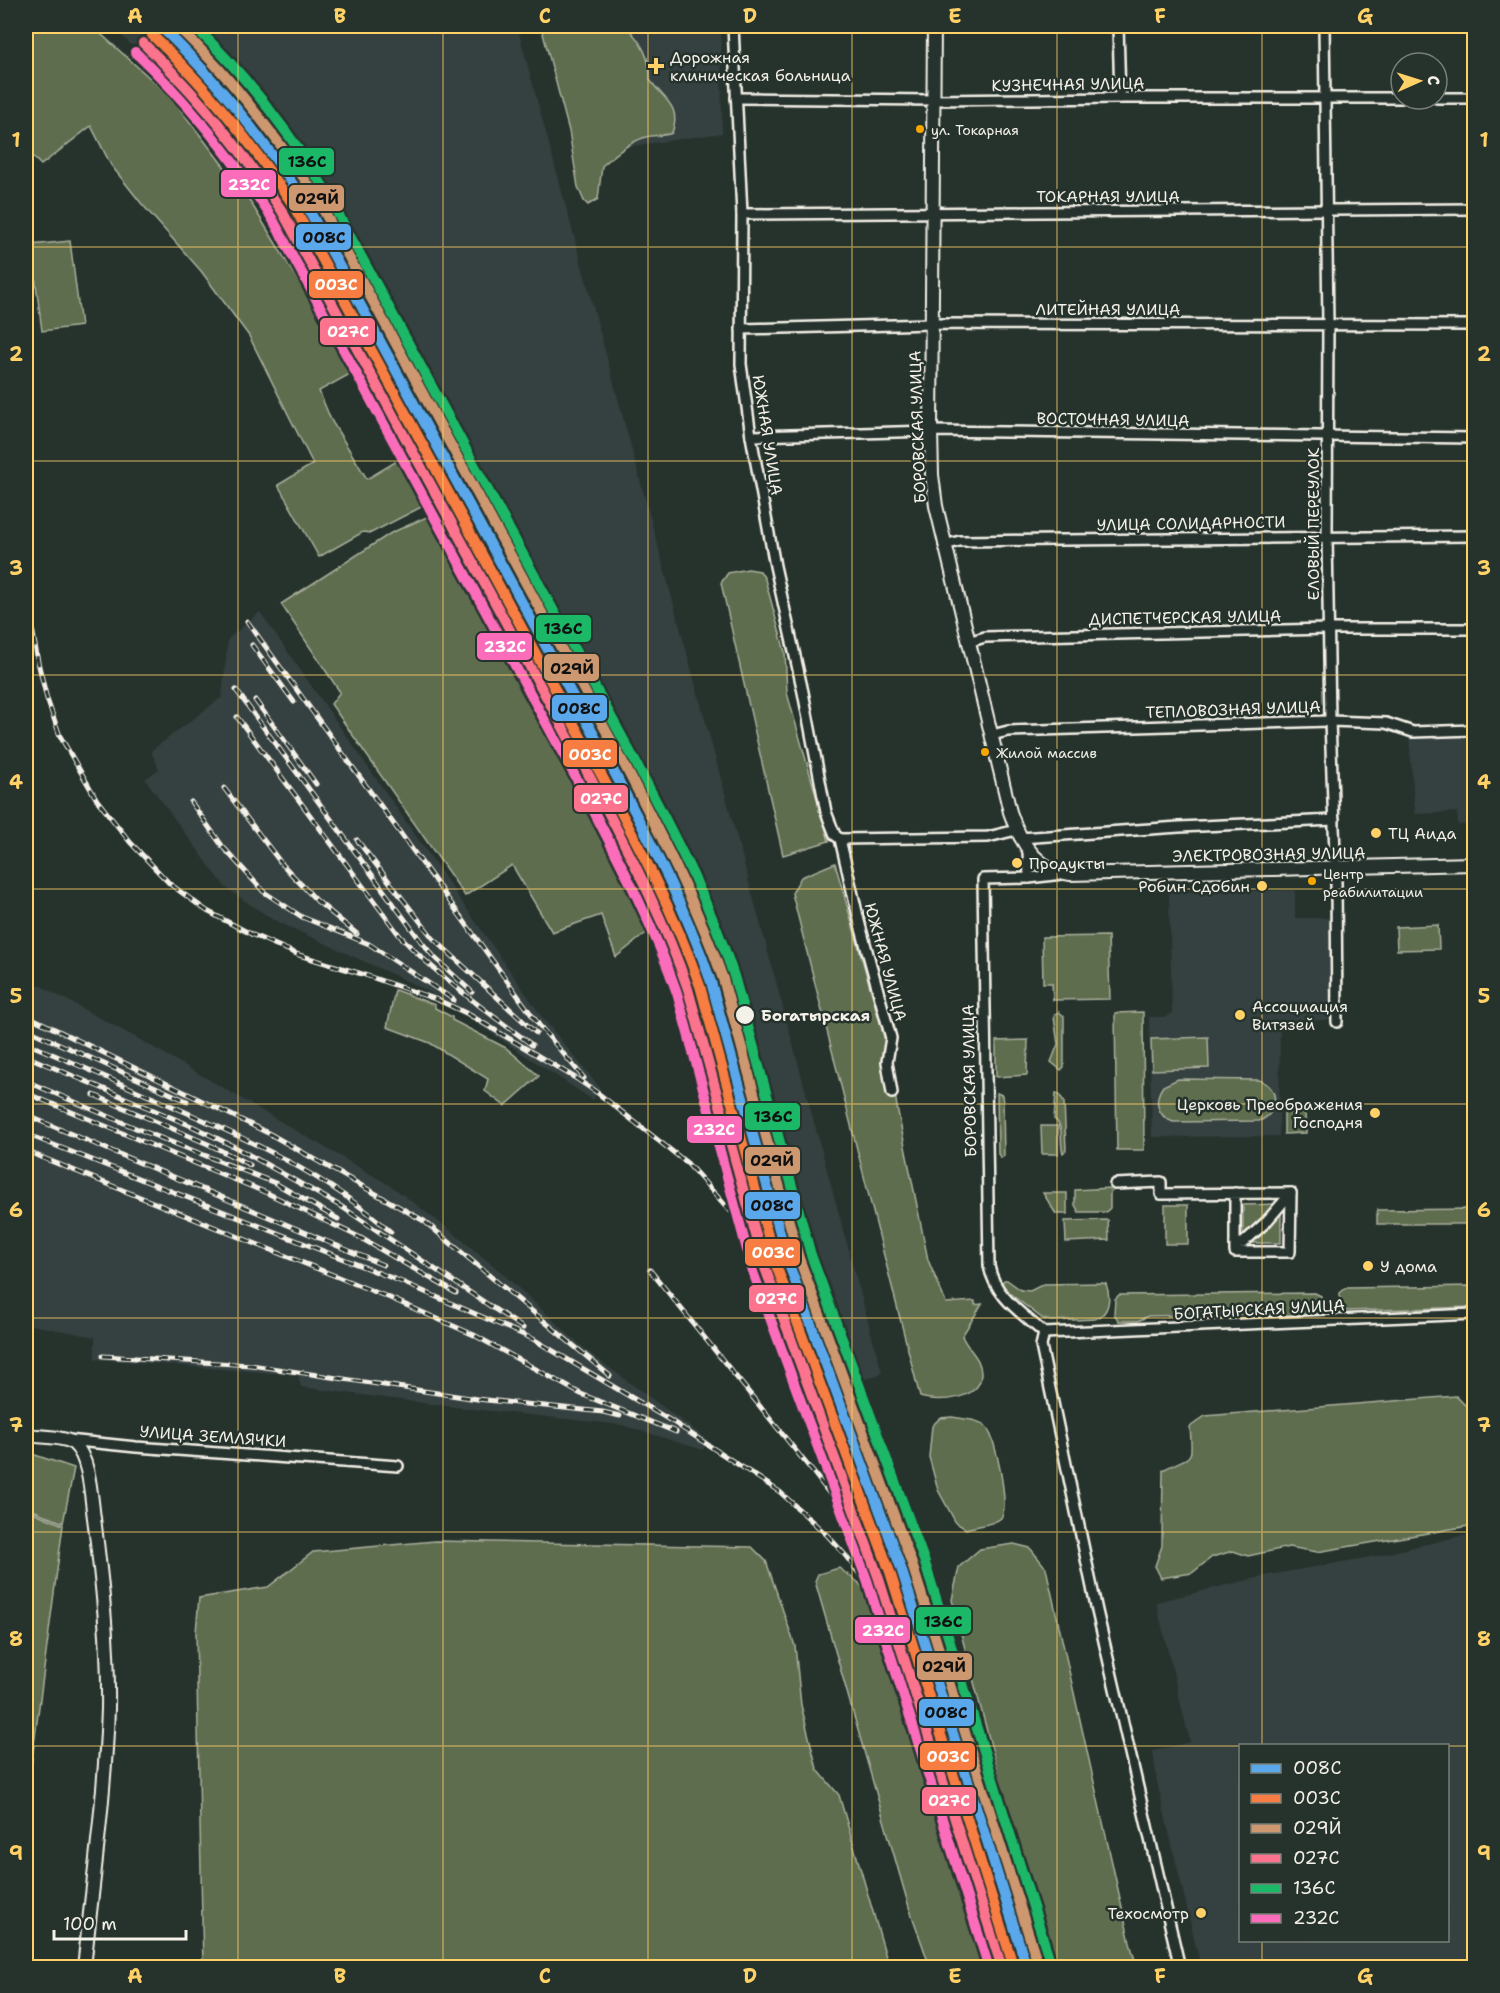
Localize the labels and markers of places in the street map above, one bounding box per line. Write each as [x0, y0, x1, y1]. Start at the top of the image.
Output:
place label: Дорожная клиническая больница [670, 47, 851, 86]
marker: Дорожная клиническая больница [647, 57, 665, 75]
place label: ул. Токарная [931, 121, 1019, 139]
marker: ул. Токарная [914, 123, 926, 135]
place label: Жилой массив [996, 744, 1097, 762]
marker: Жилой массив [979, 746, 991, 758]
place label: ТЦ Аида [1388, 823, 1456, 844]
marker: ТЦ Аида [1369, 826, 1383, 840]
place label: Продукты [1029, 853, 1105, 874]
marker: Продукты [1010, 856, 1024, 870]
place label: Центр реабилитации [1323, 865, 1423, 901]
marker: Центр реабилитации [1306, 875, 1318, 887]
place label: Робин Сдобин [1138, 876, 1250, 897]
marker: Робин Сдобин [1255, 879, 1269, 893]
place label: Ассоциация Витязей [1252, 996, 1348, 1035]
marker: Богатырская [734, 1004, 756, 1026]
place label: Богатырская [761, 1005, 870, 1026]
marker: Ассоциация Витязей [1233, 1008, 1247, 1022]
place label: Церковь Преображения Господня [1177, 1094, 1363, 1133]
marker: Церковь Преображения Господня [1368, 1106, 1382, 1120]
place label: У дома [1380, 1256, 1437, 1277]
marker: У дома [1361, 1259, 1375, 1273]
place label: Техосмотр [1108, 1903, 1189, 1924]
marker: Техосмотр [1194, 1906, 1208, 1920]

